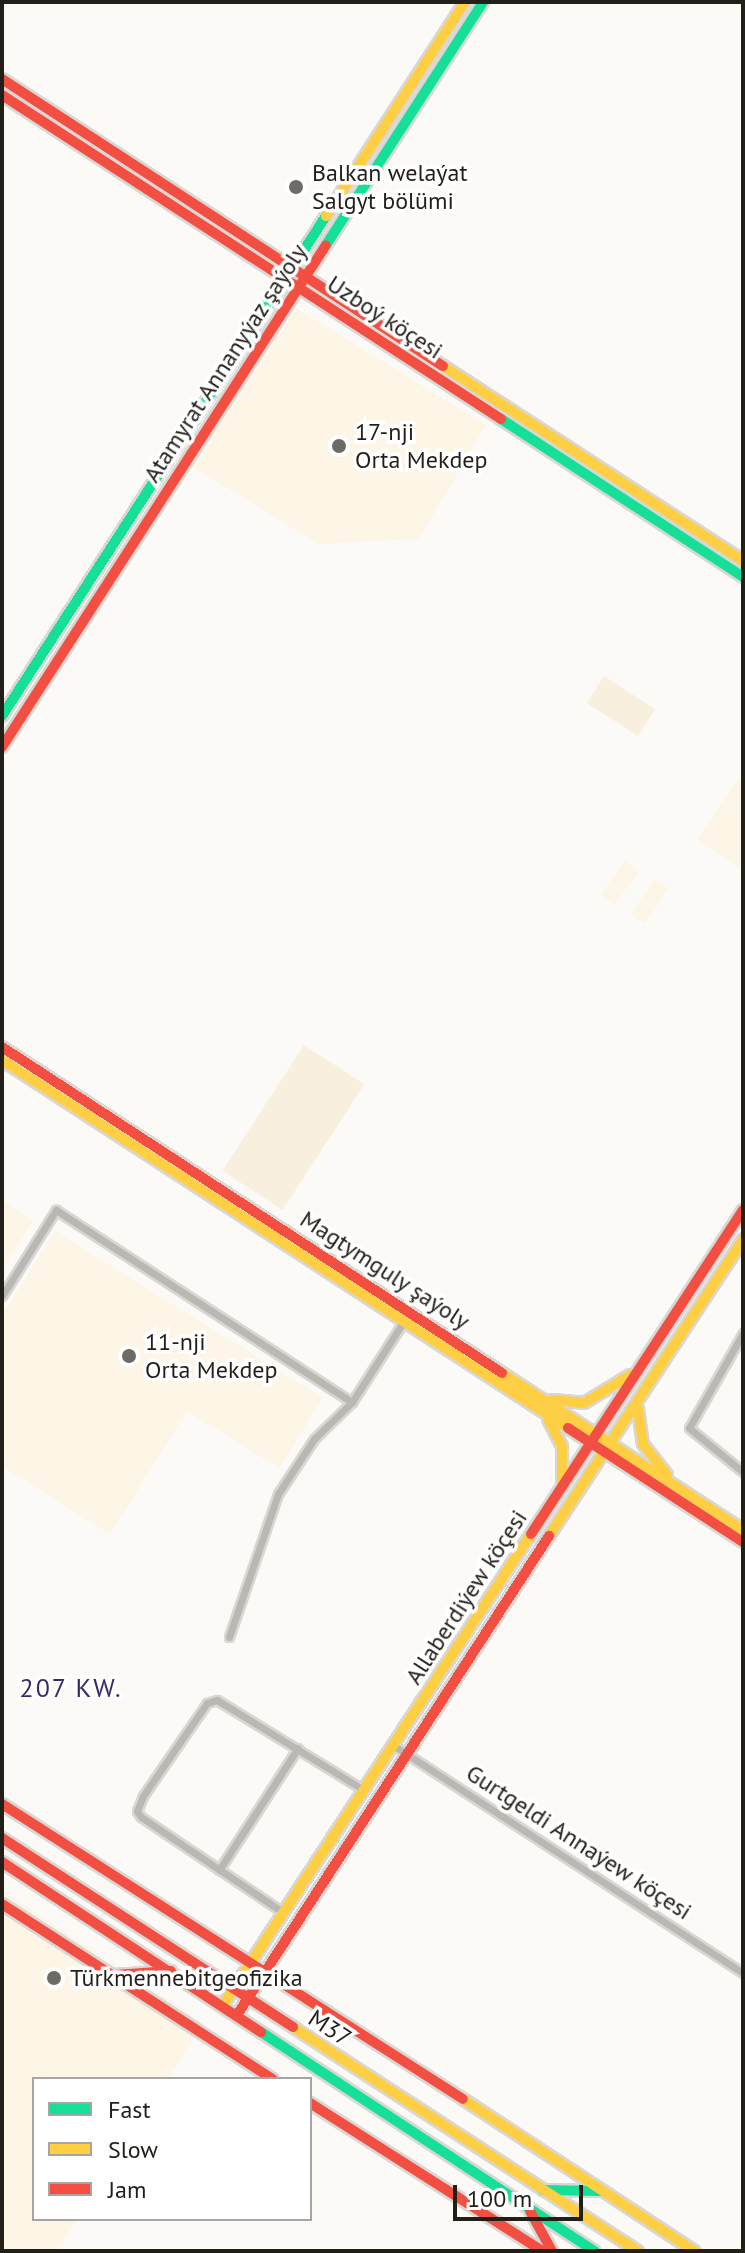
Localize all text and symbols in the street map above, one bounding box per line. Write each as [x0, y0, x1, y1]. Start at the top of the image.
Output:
place label: Balkan welaýat Salgyt bölümi [312, 159, 468, 215]
marker: Balkan welaýat Salgyt bölümi [287, 178, 305, 196]
street label: Atamyrat Annanyýaz şaýoly [137, 238, 313, 488]
street label: Uzboý köçesi [322, 269, 448, 365]
place label: 17-nji Orta Mekdep [355, 418, 488, 474]
marker: 17-nji Orta Mekdep [330, 437, 348, 455]
street label: Magtymguly şaýoly [295, 1204, 475, 1336]
place label: 11-nji Orta Mekdep [145, 1328, 278, 1384]
marker: 11-nji Orta Mekdep [120, 1347, 138, 1365]
street label: Allaberdiýew köçesi [399, 1504, 533, 1690]
district label: 207 KW. [19, 1672, 123, 1704]
street label: Gurtgeldi Annaýew köçesi [460, 1758, 698, 1926]
place label: Türkmennebitgeofizika [70, 1964, 303, 1992]
marker: Türkmennebitgeofizika [45, 1969, 63, 1987]
street label: M37 [303, 2004, 357, 2052]
legend [32, 2077, 312, 2221]
text: Fast [108, 2094, 151, 2125]
text: Slow [108, 2134, 158, 2165]
scale bar [457, 2169, 587, 2219]
text: Jam [108, 2174, 146, 2205]
text: 100 m [467, 2183, 532, 2214]

